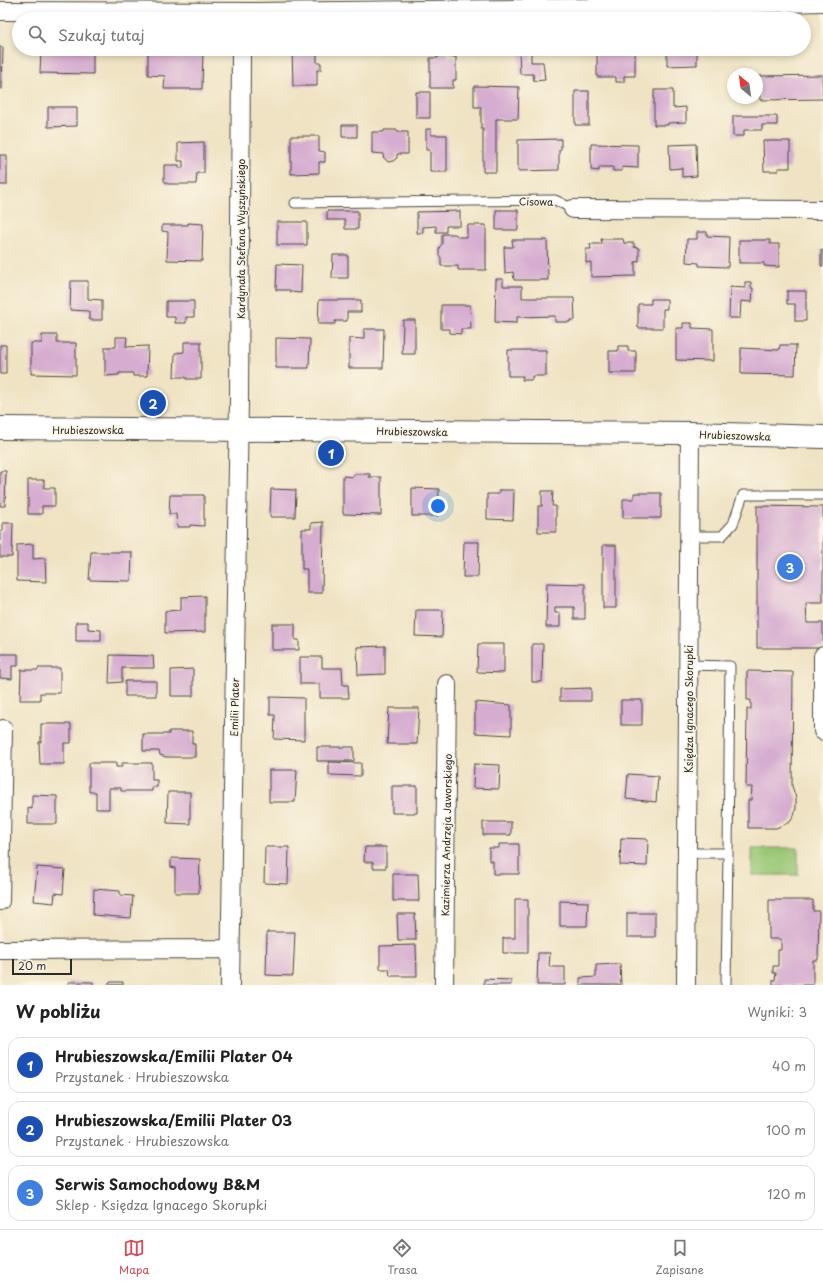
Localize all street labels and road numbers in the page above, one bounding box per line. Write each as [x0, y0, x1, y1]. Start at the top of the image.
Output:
street label: Kardynała Stefana Wyszyńskiego [233, 158, 249, 319]
street label: Cisowa [519, 193, 554, 209]
street label: Hrubieszowska [52, 422, 125, 437]
street label: Hrubieszowska [376, 423, 449, 439]
street label: Hrubieszowska [699, 426, 772, 444]
street label: Księdza Ignacego Skorupki [681, 645, 696, 773]
street label: Emilii Plater [226, 677, 242, 736]
street label: Kazimierza Andrzeja Jaworskiego [437, 753, 455, 916]

